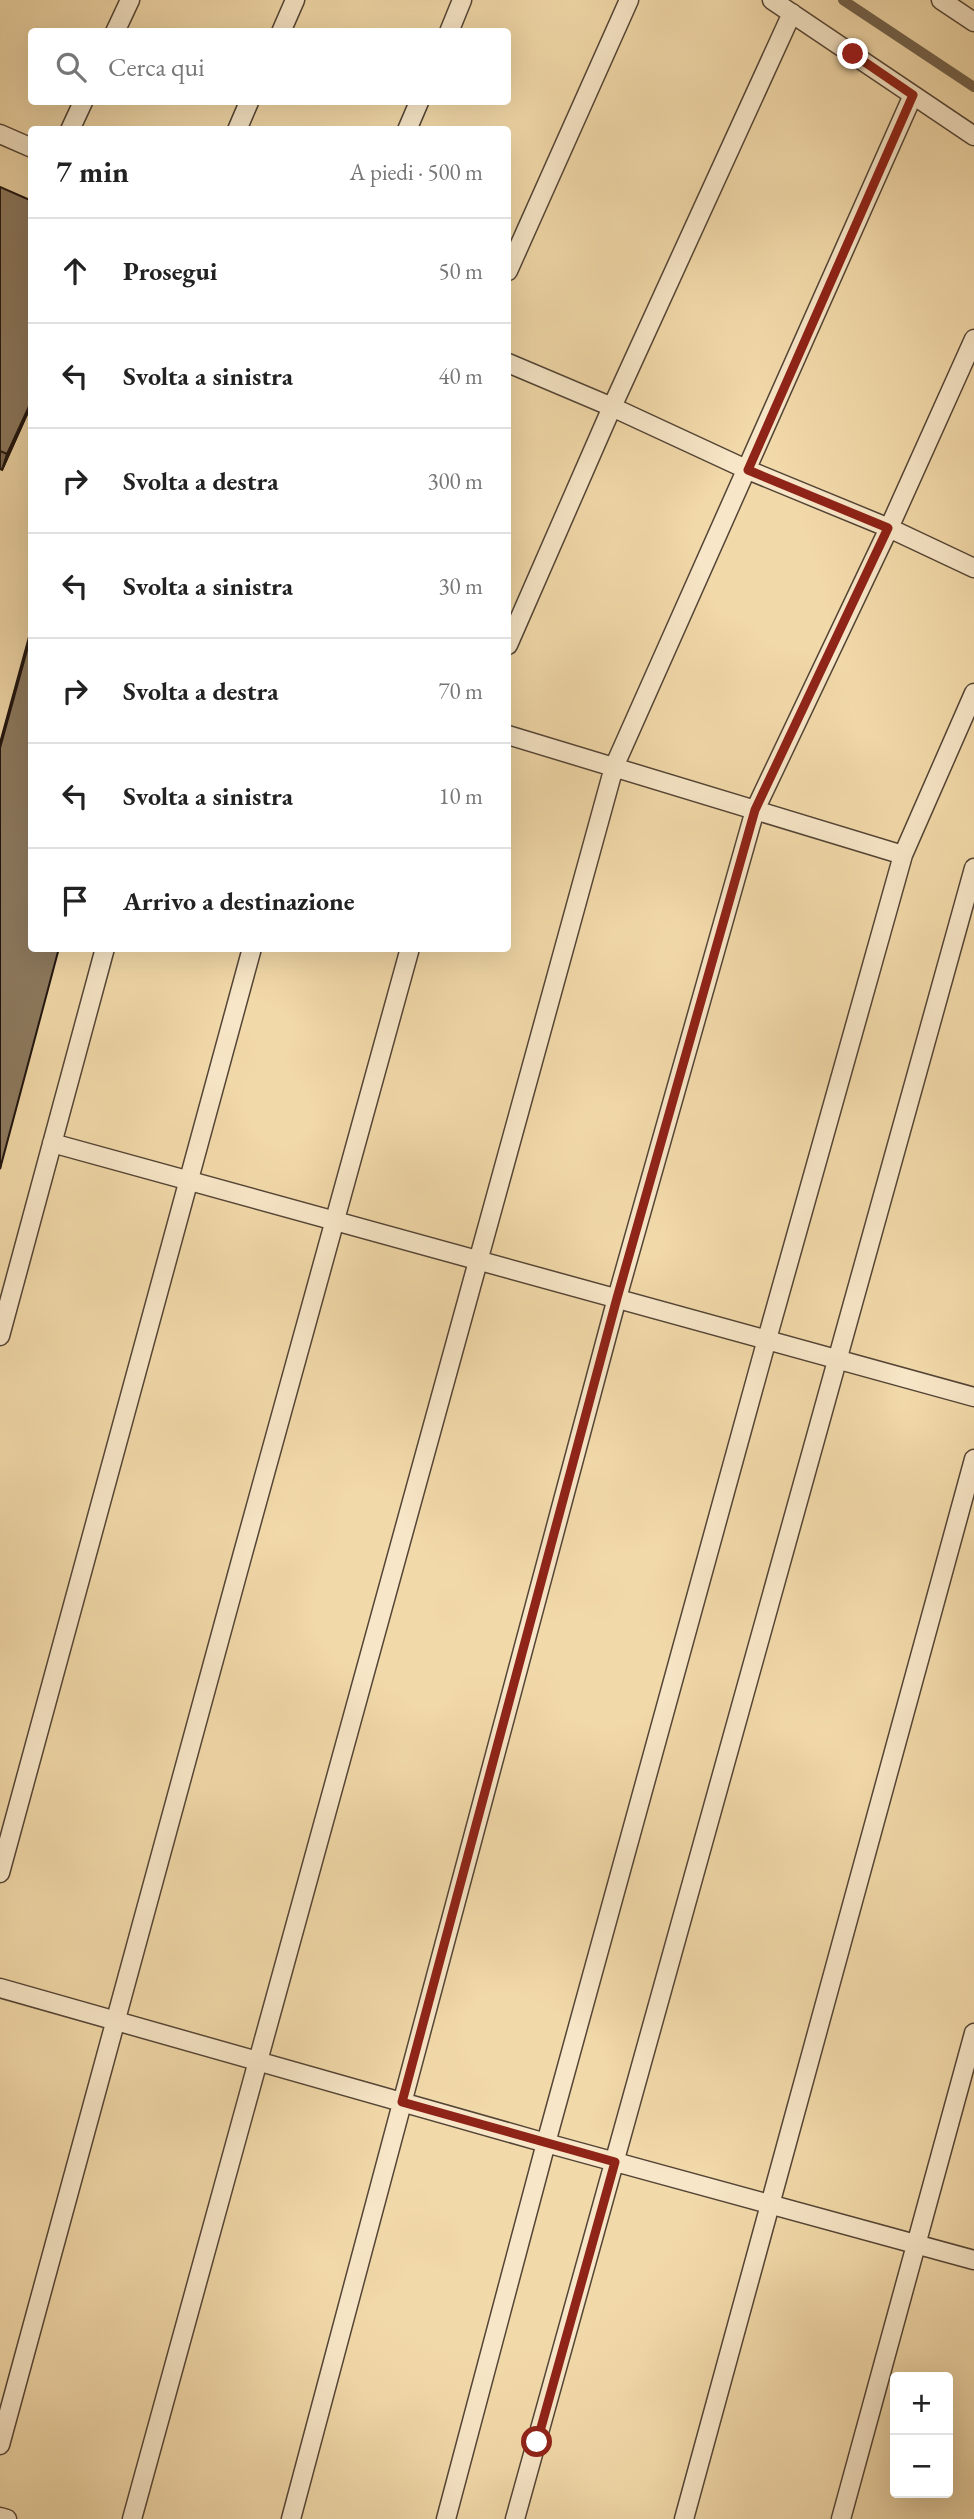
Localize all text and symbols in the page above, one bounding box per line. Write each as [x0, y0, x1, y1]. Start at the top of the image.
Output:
search box [28, 28, 511, 105]
route end [837, 38, 868, 69]
icon: search [52, 48, 90, 86]
text: Cerca qui [108, 50, 205, 84]
text: 7 min [56, 152, 129, 191]
text: A piedi · 500 m [349, 157, 483, 187]
icon: ahead [56, 252, 94, 290]
text: Prosegui [123, 254, 218, 288]
text: 50 m [438, 256, 483, 286]
icon: left [56, 357, 94, 395]
text: Svolta a sinistra [123, 359, 293, 393]
text: 40 m [438, 361, 483, 391]
icon: right [56, 462, 94, 500]
text: Svolta a destra [123, 464, 279, 498]
text: 300 m [427, 466, 483, 496]
icon: left [56, 567, 94, 605]
text: Svolta a sinistra [123, 569, 293, 603]
text: 30 m [438, 571, 483, 601]
icon: right [56, 672, 94, 710]
text: Svolta a destra [123, 674, 279, 708]
text: 70 m [438, 676, 483, 706]
icon: left [56, 777, 94, 815]
text: Svolta a sinistra [123, 779, 293, 813]
text: 10 m [438, 781, 483, 811]
icon: arrive [56, 882, 94, 920]
text: Arrivo a destinazione [123, 884, 355, 918]
map controls [890, 2372, 953, 2498]
button: + [890, 2372, 953, 2435]
route start [521, 2426, 552, 2457]
button: − [890, 2435, 953, 2498]

